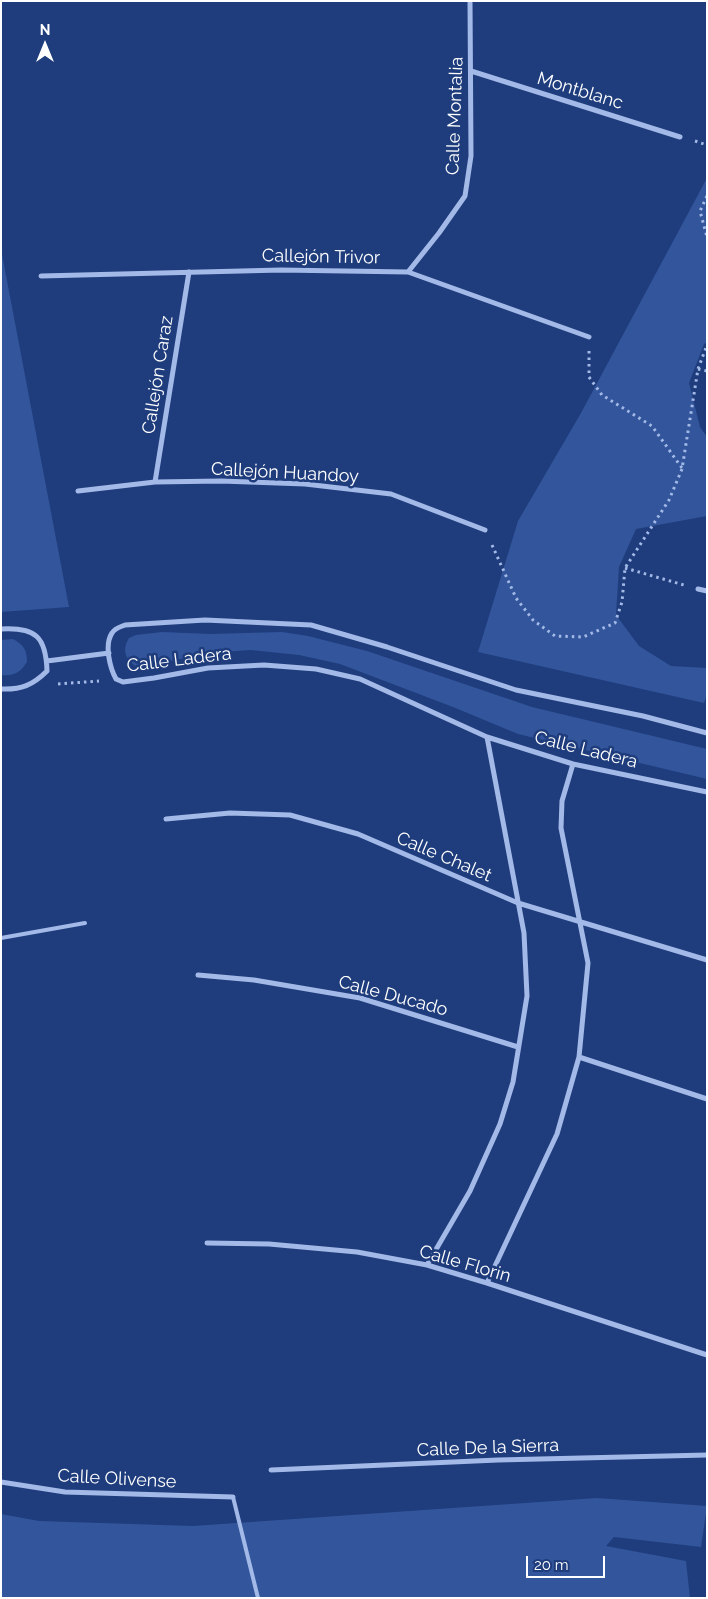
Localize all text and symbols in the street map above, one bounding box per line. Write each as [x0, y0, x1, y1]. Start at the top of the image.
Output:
north arrow [20, 20, 70, 70]
text: N [40, 22, 50, 38]
street label: Calle Montalia [442, 56, 468, 176]
street label: Montblanc [534, 68, 626, 114]
street label: Callejón Trivor [262, 245, 380, 269]
street label: Callejón Caraz [138, 314, 178, 436]
street label: Callejón Huandoy [211, 458, 359, 488]
street label: Calle Ladera [125, 643, 233, 677]
street label: Calle Ladera [532, 727, 640, 773]
street label: Calle Chalet [393, 827, 495, 887]
street label: Calle Ducado [336, 971, 450, 1021]
street label: Calle Florin [417, 1241, 513, 1287]
street label: Calle De la Sierra [417, 1435, 559, 1461]
street label: Calle Olivense [57, 1465, 177, 1493]
scale bar [528, 1546, 607, 1578]
text: 20 m [534, 1556, 569, 1574]

